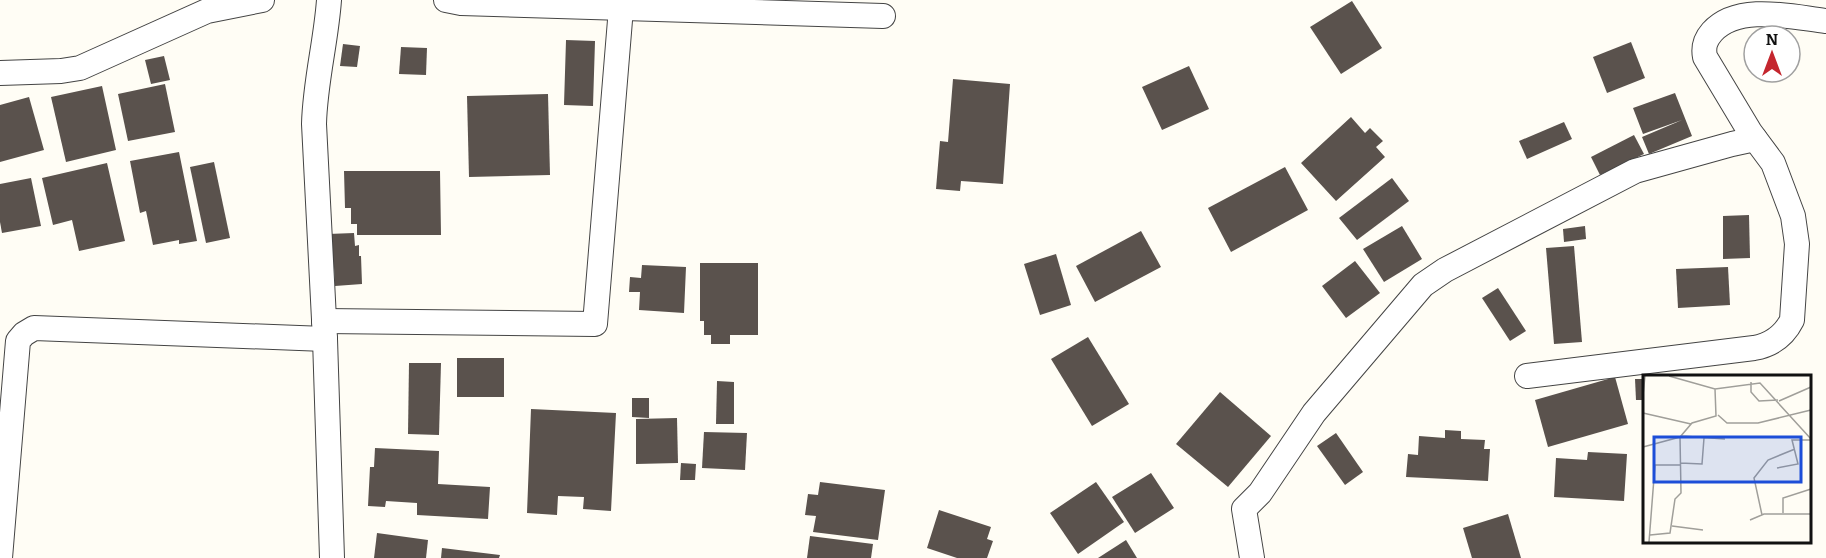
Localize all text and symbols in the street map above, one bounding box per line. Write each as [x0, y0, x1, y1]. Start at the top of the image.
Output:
north arrow [1742, 24, 1802, 84]
text: N [1766, 30, 1778, 49]
inset map [1643, 375, 1811, 543]

